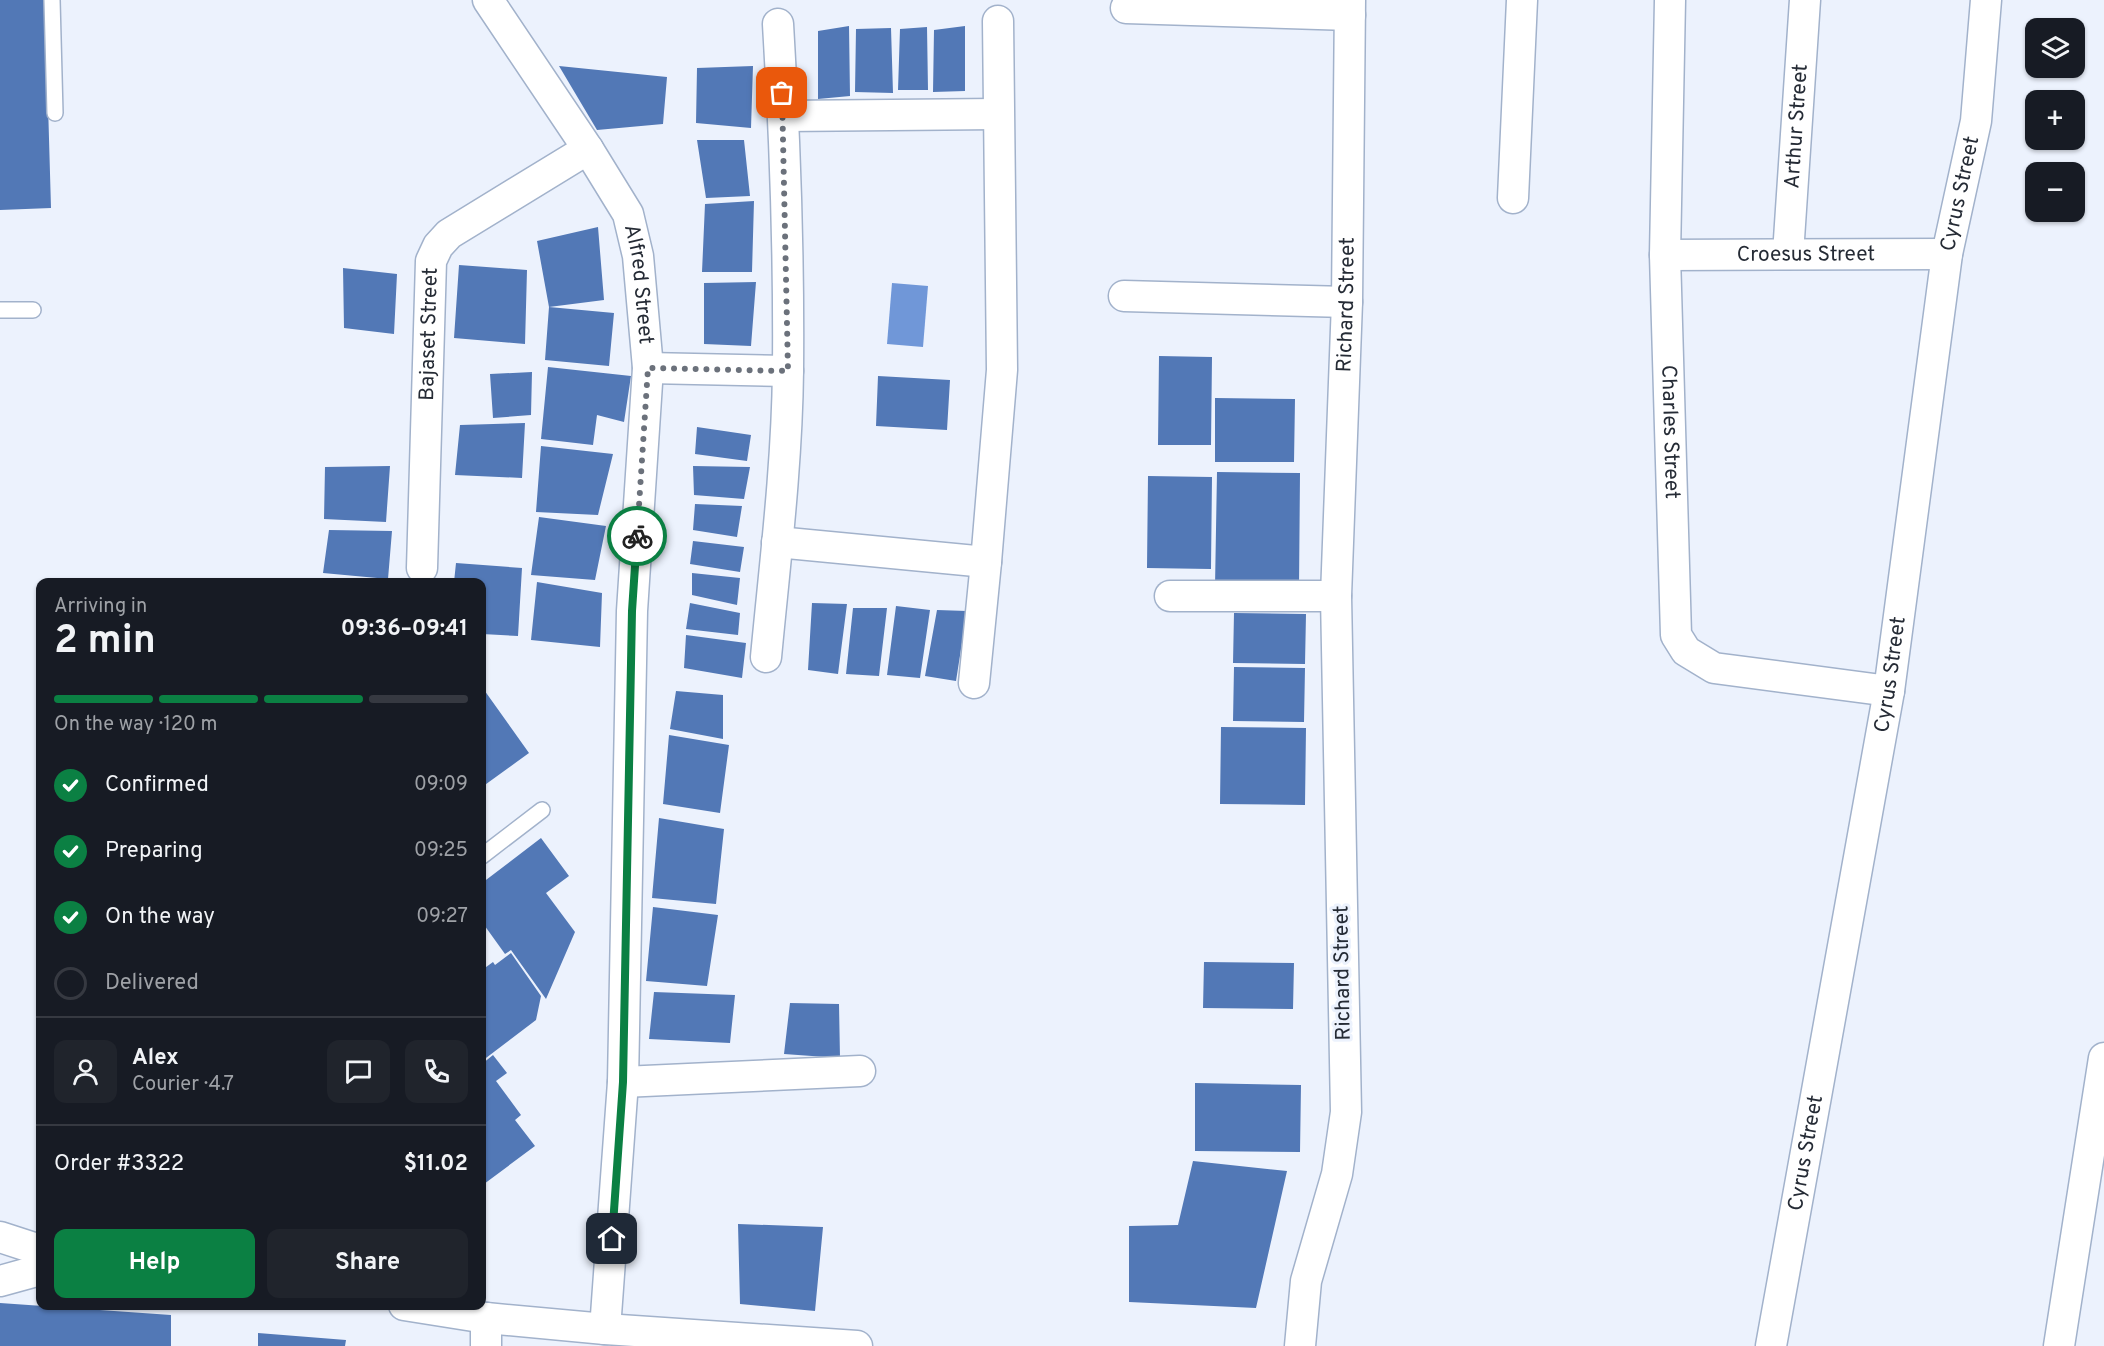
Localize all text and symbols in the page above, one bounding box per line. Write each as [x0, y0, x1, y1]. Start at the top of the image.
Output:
map controls [2025, 18, 2085, 222]
button: layers [2025, 18, 2085, 78]
street label: Arthur Street [1779, 63, 1814, 190]
pin [756, 67, 807, 118]
icon: bag [765, 76, 798, 109]
button: + [2025, 90, 2085, 150]
street label: Cyrus Street [1934, 134, 1986, 254]
button: − [2025, 162, 2085, 222]
street label: Alfred Street [617, 221, 659, 345]
street label: Richard Street [1331, 237, 1361, 373]
street label: Croesus Street [1737, 241, 1875, 268]
street label: Bajaset Street [413, 267, 444, 401]
street label: Charles Street [1655, 364, 1686, 499]
courier [607, 506, 667, 566]
icon: bike [621, 520, 654, 553]
text: Arriving in [54, 594, 147, 620]
street label: Cyrus Street [1868, 615, 1912, 735]
text: 09:36–09:41 [341, 616, 468, 643]
text: 2 min [54, 618, 156, 667]
text: On the way · 120 m [54, 712, 218, 738]
icon: check [54, 769, 87, 802]
text: Confirmed [105, 772, 209, 799]
text: 09:09 [414, 772, 468, 798]
icon: check [54, 835, 87, 868]
text: Preparing [105, 838, 203, 865]
text: 09:25 [414, 838, 468, 864]
icon: check [54, 901, 87, 934]
text: On the way [105, 904, 215, 931]
text: 09:27 [416, 904, 468, 930]
street label: Richard Street [1328, 905, 1358, 1041]
text: Delivered [105, 970, 199, 997]
button: person [54, 1040, 117, 1103]
button: chat [327, 1040, 390, 1103]
button: phone [405, 1040, 468, 1103]
text: Alex [132, 1045, 179, 1072]
text: Courier · 4.7 [132, 1072, 234, 1098]
street label: Cyrus Street [1782, 1093, 1829, 1213]
text: Order #3322 [54, 1151, 184, 1178]
text: $11.02 [404, 1151, 468, 1178]
pin [586, 1213, 637, 1264]
icon: home [595, 1222, 628, 1255]
button: Help [54, 1229, 255, 1298]
button: Share [267, 1229, 468, 1298]

